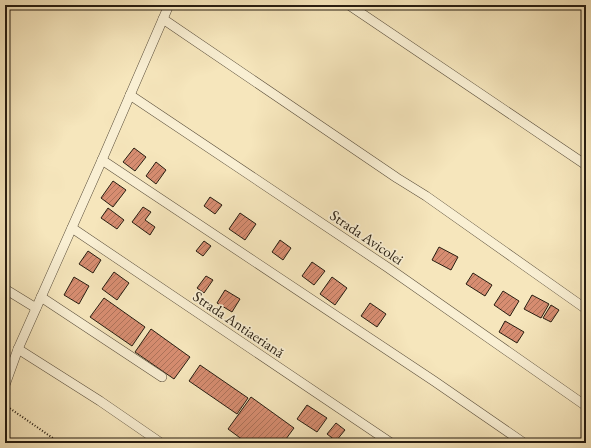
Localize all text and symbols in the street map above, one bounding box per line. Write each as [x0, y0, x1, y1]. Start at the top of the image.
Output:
street label: Strada Avicolei [326, 205, 408, 269]
street label: Strada Antiaeriană [190, 286, 288, 362]

